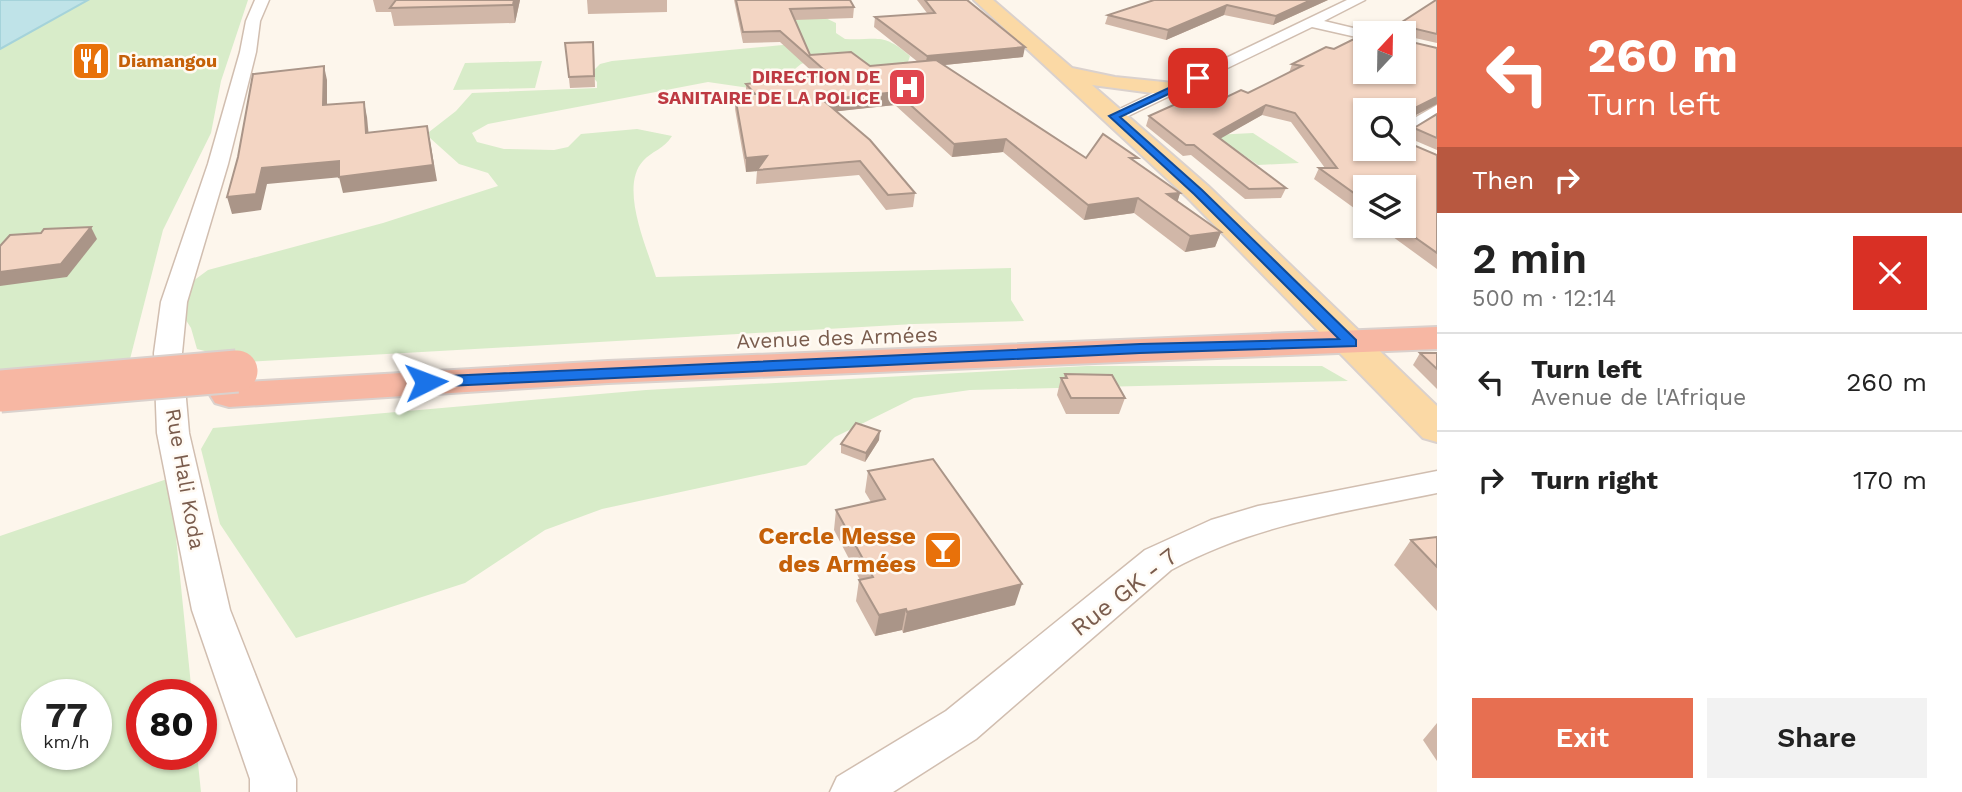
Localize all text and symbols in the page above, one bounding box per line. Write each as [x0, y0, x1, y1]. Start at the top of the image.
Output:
north arrow [1353, 21, 1416, 84]
map controls [1353, 21, 1416, 238]
text: 260 m [1587, 26, 1738, 84]
icon: left [1472, 28, 1563, 119]
restaurant icon: Diamangou [70, 40, 112, 82]
pin [1168, 48, 1228, 108]
place label: Diamangou [118, 50, 217, 71]
icon: arrive [1179, 59, 1217, 97]
place label: DIRECTION DE SANITAIRE DE LA POLICE [657, 66, 880, 108]
hospital icon: DIRECTION DE SANITAIRE DE LA POLICE [886, 66, 928, 108]
text: Turn left [1587, 85, 1720, 123]
button: search [1353, 98, 1416, 161]
icon: right [1548, 161, 1586, 199]
text: Then [1472, 165, 1534, 195]
button: layers [1353, 175, 1416, 238]
text: 2 min [1472, 234, 1587, 283]
button: close [1853, 236, 1927, 310]
text: 500 m · 12:14 [1472, 285, 1616, 312]
street label: Avenue des Armées [736, 321, 938, 354]
position arrow [389, 345, 463, 419]
text: Turn left [1531, 354, 1642, 384]
icon: left [1472, 363, 1510, 401]
text: 260 m [1846, 367, 1927, 397]
text: Avenue de l'Afrique [1531, 384, 1746, 411]
street label: Rue Hali Koda [161, 406, 210, 552]
icon: right [1472, 461, 1510, 499]
text: Turn right [1531, 465, 1658, 495]
text: 170 m [1853, 465, 1927, 495]
place label: Cercle Messe des Armées [758, 522, 916, 578]
bar icon: Cercle Messe des Armées [922, 529, 964, 571]
street label: Rue GK - 7 [1066, 542, 1182, 642]
speed limit sign: 80 [126, 679, 217, 770]
text: 77 [45, 694, 88, 736]
button: Exit [1472, 698, 1693, 778]
button: Share [1707, 698, 1927, 778]
text: km/h [43, 731, 90, 752]

